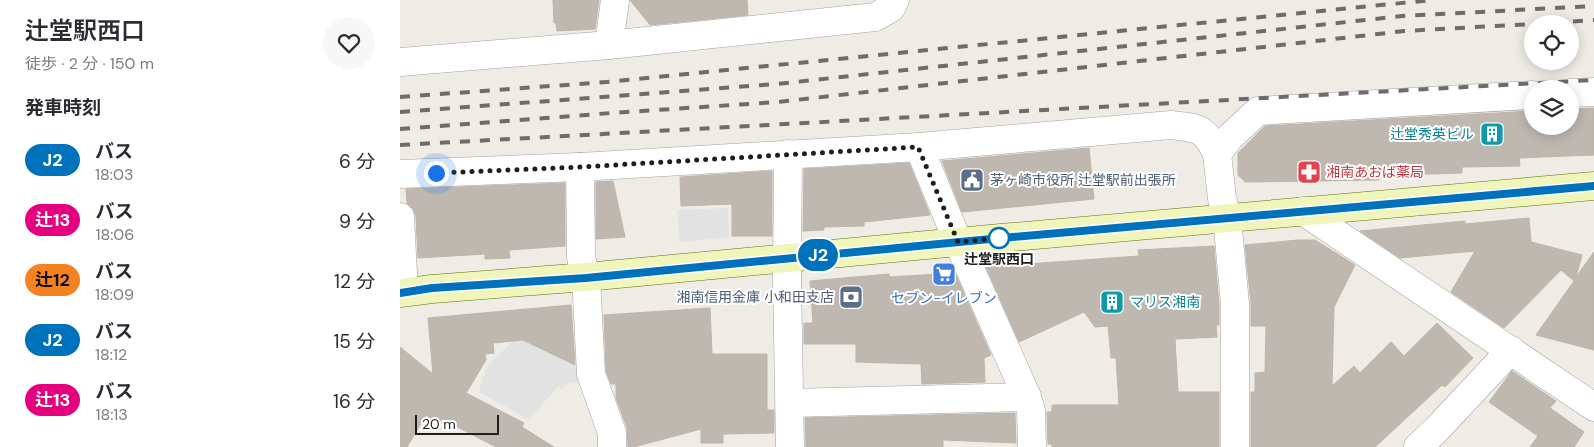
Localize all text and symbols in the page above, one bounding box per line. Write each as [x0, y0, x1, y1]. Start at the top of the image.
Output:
text: 辻堂駅西口 [25, 15, 145, 46]
map controls [1524, 15, 1579, 135]
button: locate [1524, 15, 1579, 70]
button: heart [323, 17, 375, 69]
text: 徒歩 · 2 分 · 150 m [25, 53, 154, 74]
button: layers [1524, 80, 1579, 135]
text: 発車時刻 [25, 95, 101, 120]
building icon: 辻堂秀英ビル [1479, 121, 1505, 147]
place label: 辻堂秀英ビル [1390, 125, 1474, 143]
text: バス [95, 139, 133, 164]
text: J2 [42, 148, 63, 172]
text: 6 分 [339, 149, 375, 174]
pharmacy icon: 湘南あおば薬局 [1296, 159, 1322, 185]
your location [424, 161, 449, 186]
place label: 湘南あおば薬局 [1326, 163, 1424, 181]
text: 18:03 [95, 164, 133, 185]
public building icon: 茅ヶ崎市役所 辻堂駅前出張所 [959, 167, 985, 193]
place label: 茅ヶ崎市役所 辻堂駅前出張所 [990, 171, 1176, 189]
text: バス [95, 199, 133, 224]
text: 辻13 [35, 208, 70, 232]
text: 9 分 [339, 209, 375, 234]
text: 18:06 [95, 224, 134, 245]
marker: 辻堂駅西口 [988, 227, 1010, 249]
line badge: J2 [796, 239, 840, 271]
text: J2 [808, 243, 828, 267]
place label: 辻堂駅西口 [964, 250, 1034, 268]
text: バス [95, 259, 133, 284]
supermarket icon: セブン-イレブン [931, 261, 957, 287]
text: 辻12 [35, 268, 70, 292]
text: 12 分 [334, 269, 375, 294]
text: 18:09 [95, 284, 134, 305]
bank icon: 湘南信用金庫 小和田支店 [838, 284, 864, 310]
place label: 湘南信用金庫 小和田支店 [676, 288, 834, 306]
place label: セブン-イレブン [891, 289, 997, 307]
building icon: マリス湘南 [1099, 289, 1125, 315]
place label: マリス湘南 [1130, 293, 1200, 311]
text: バス [95, 319, 133, 344]
text: J2 [42, 328, 63, 352]
text: 15 分 [333, 329, 375, 354]
text: 18:12 [95, 344, 127, 365]
text: バス [95, 379, 133, 404]
text: 辻13 [35, 388, 70, 412]
text: 16 分 [333, 389, 375, 414]
text: 18:13 [95, 404, 128, 425]
scale bar [415, 412, 499, 435]
text: 20 m [422, 415, 456, 433]

